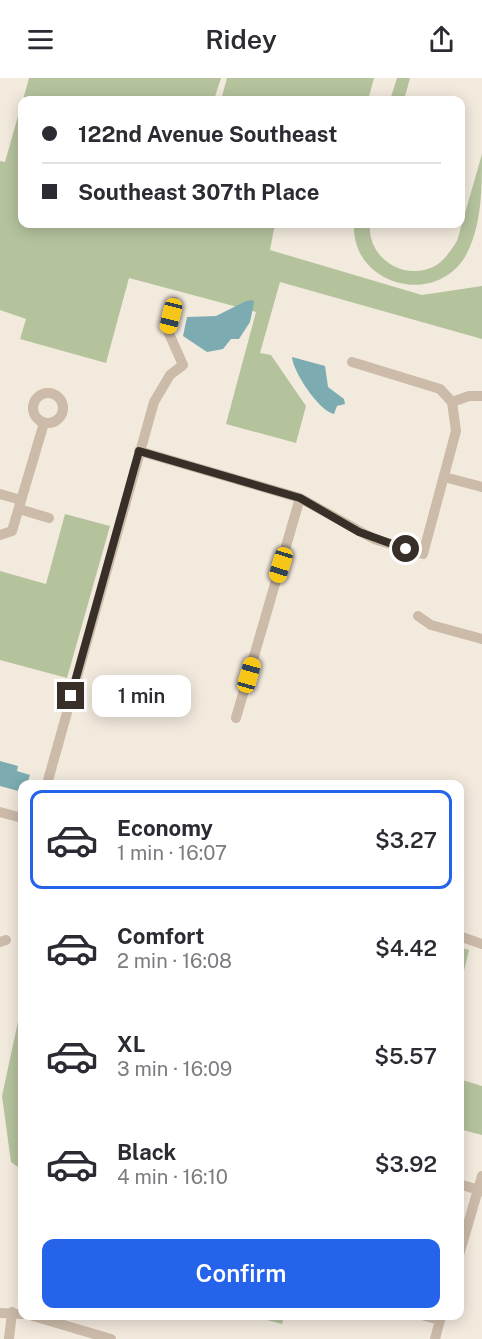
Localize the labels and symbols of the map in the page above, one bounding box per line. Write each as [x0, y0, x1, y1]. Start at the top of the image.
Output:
car [158, 296, 184, 336]
route start [392, 535, 419, 562]
car [267, 545, 295, 585]
car [235, 655, 263, 695]
callout: 1 min [92, 675, 191, 717]
route end [57, 682, 84, 709]

